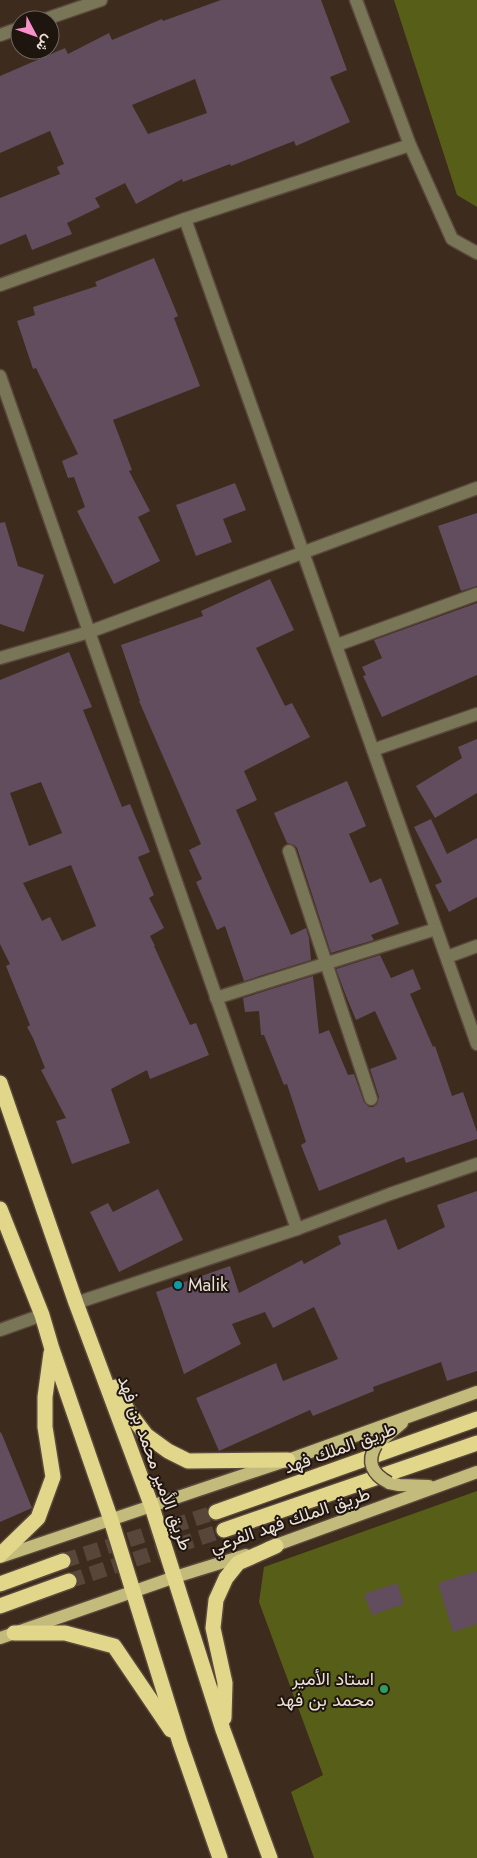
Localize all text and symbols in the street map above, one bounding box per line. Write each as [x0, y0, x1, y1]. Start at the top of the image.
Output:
north arrow [10, 10, 60, 60]
text: ش [32, 31, 58, 57]
place label: Malik [188, 1272, 228, 1298]
marker: Malik [172, 1279, 184, 1291]
street label: طريق الأمير محمد بن فهد [111, 1372, 199, 1554]
street label: طريق الملك فهد [280, 1416, 400, 1480]
street label: طريق الملك فهد الفرعي [206, 1480, 374, 1562]
place label: استاد الأمير محمد بن فهد [276, 1666, 374, 1713]
marker: استاد الأمير محمد بن فهد [378, 1683, 390, 1695]

